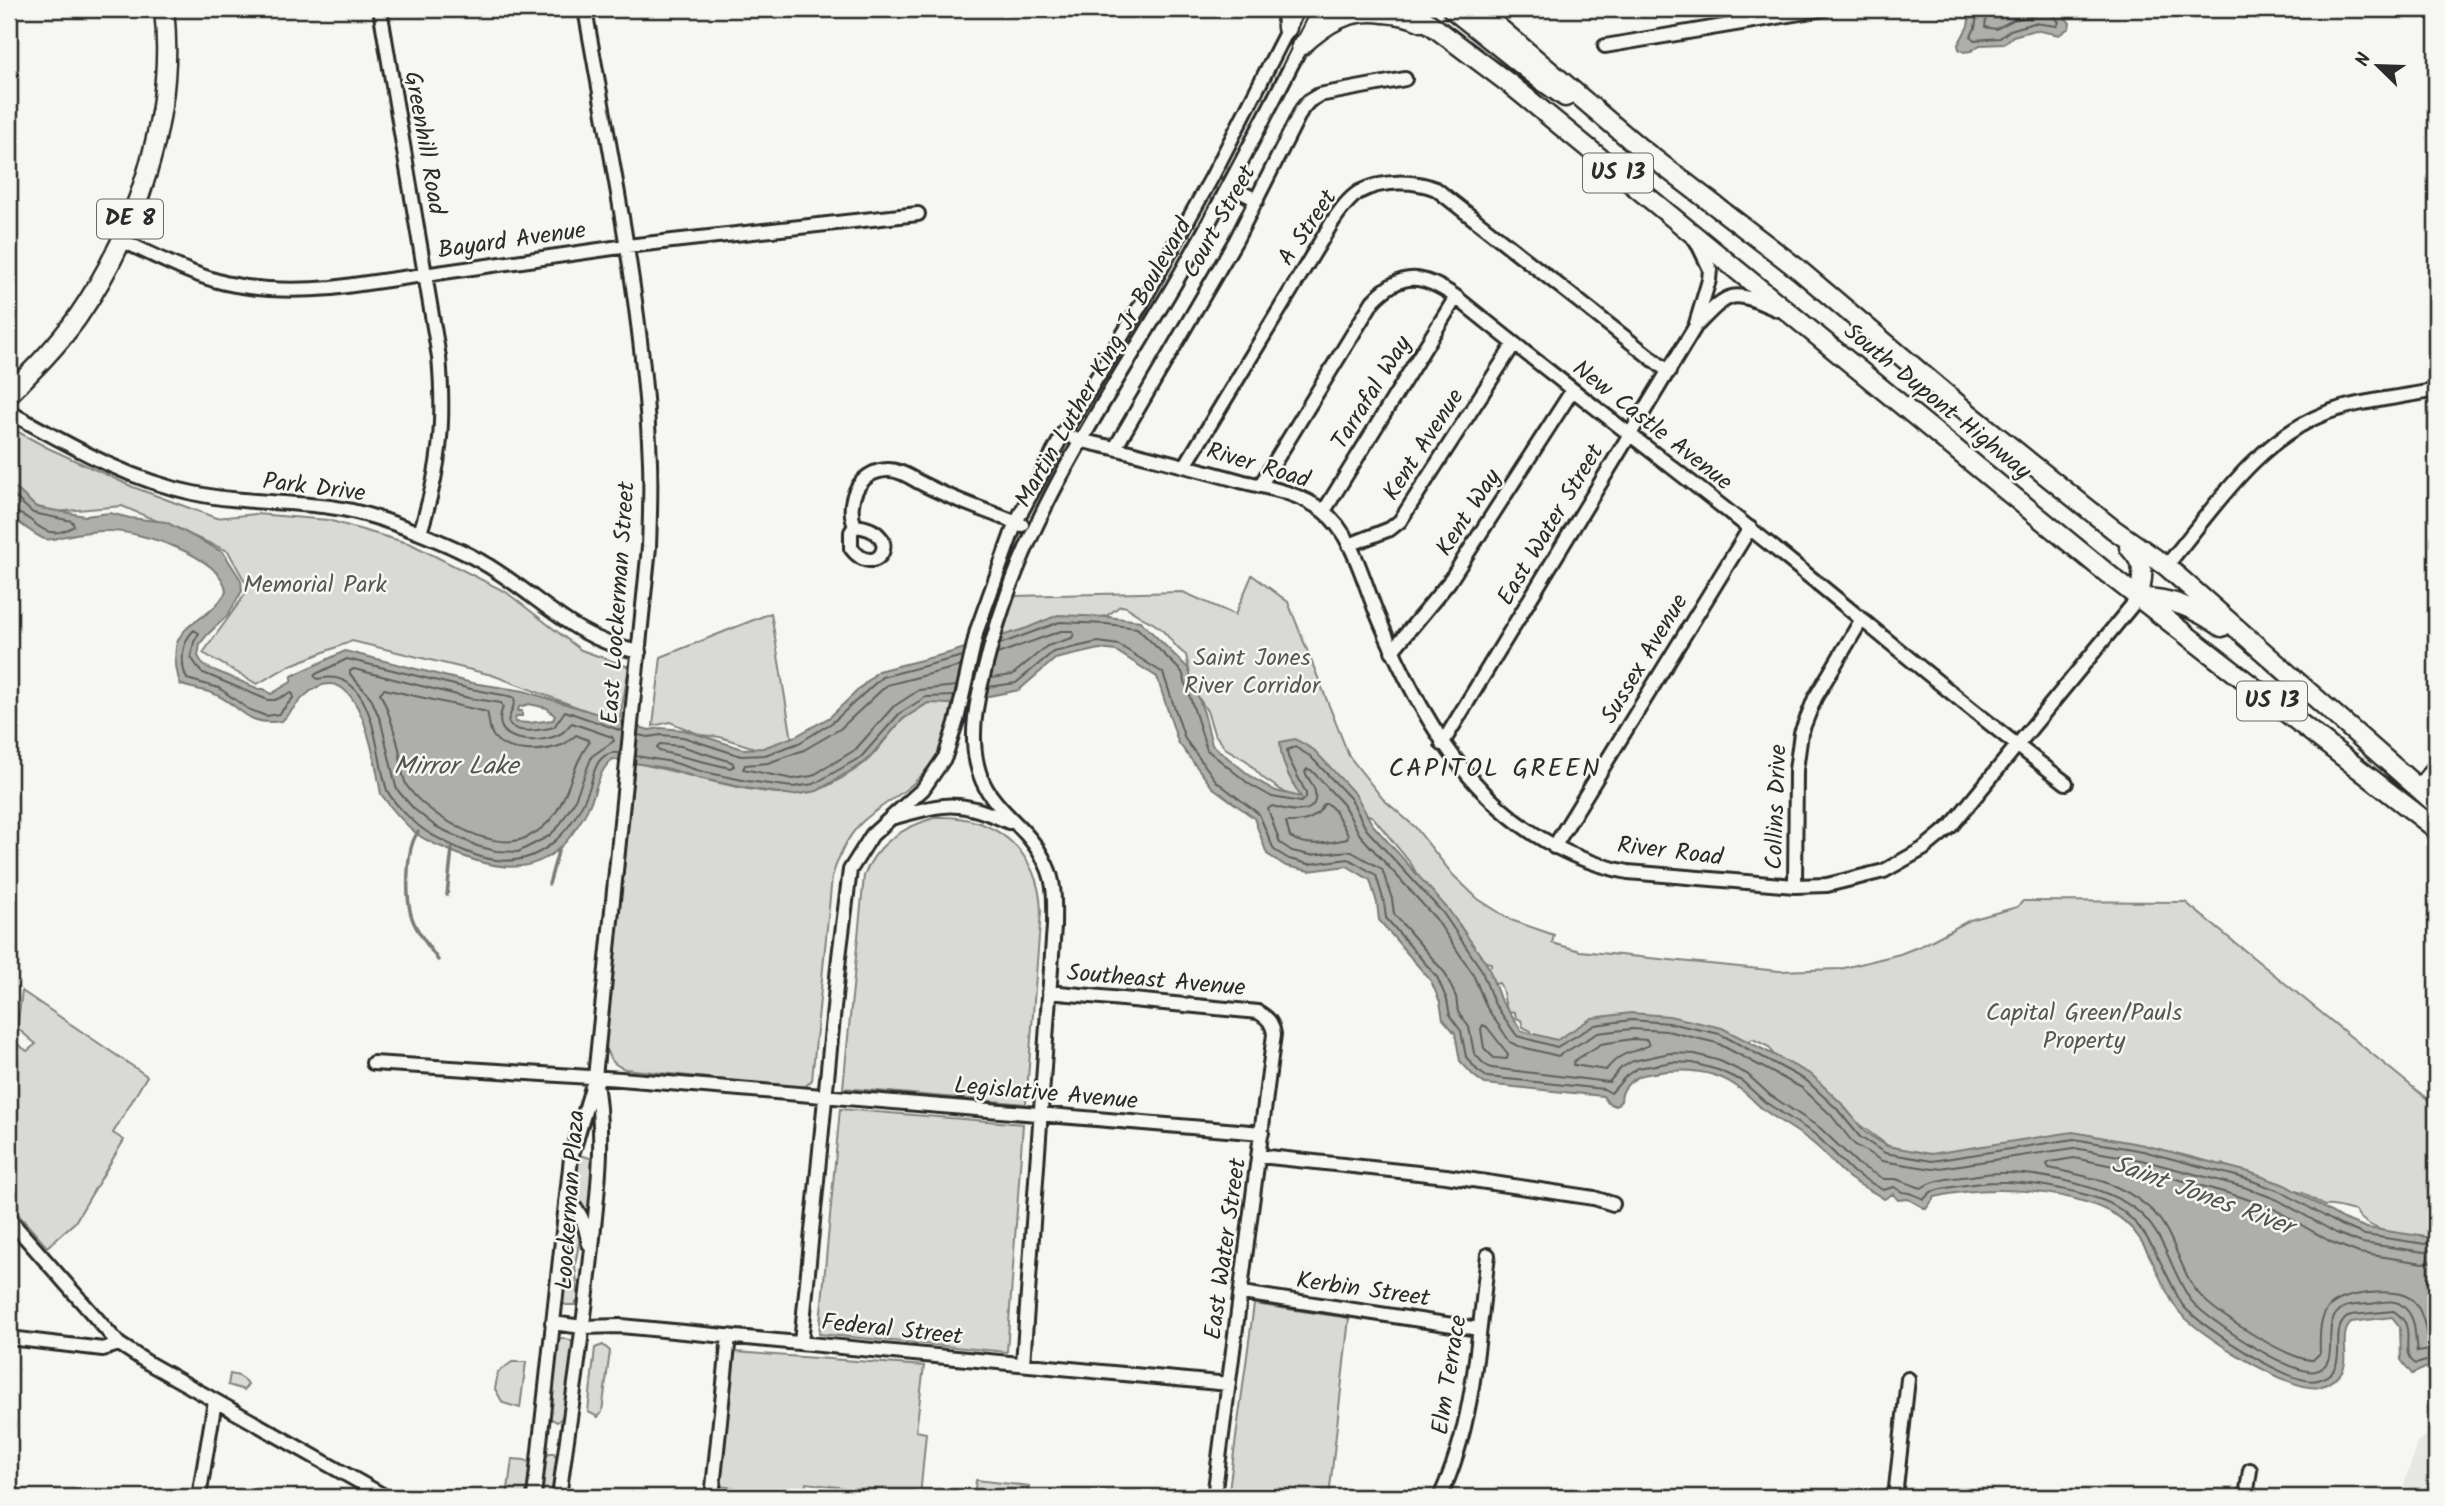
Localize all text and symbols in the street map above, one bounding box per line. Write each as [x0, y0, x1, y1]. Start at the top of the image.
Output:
north arrow [2344, 32, 2414, 102]
text: N [2348, 49, 2380, 72]
street label: Greenhill Road [392, 68, 456, 219]
road number: US 13 [1583, 154, 1653, 192]
street label: Court Street [1173, 157, 1268, 286]
street label: A Street [1268, 181, 1348, 274]
road number: DE 8 [97, 200, 163, 238]
street label: Martin Luther King Jr Boulevard [1005, 210, 1204, 515]
street label: Bayard Avenue [435, 211, 589, 271]
street label: South Dupont Highway [1834, 314, 2040, 491]
street label: Tarrafal Way [1321, 328, 1423, 458]
street label: New Castle Avenue [1563, 351, 1741, 501]
street label: Kent Avenue [1373, 381, 1475, 509]
street label: River Road [1201, 432, 1316, 500]
street label: East Water Street [1487, 436, 1615, 613]
street label: Kent Way [1426, 461, 1512, 565]
street label: Park Drive [260, 462, 368, 514]
street label: East Loockerman Street [591, 479, 647, 726]
park label: Memorial Park [243, 566, 388, 605]
street label: Sussex Avenue [1591, 586, 1699, 732]
park label: Saint Jones River Corridor [1184, 639, 1322, 706]
road number: US 13 [2237, 681, 2307, 720]
street label: Collins Drive [1755, 743, 1799, 870]
water label: Mirror Lake [393, 746, 521, 788]
district label: CAPITOL GREEN [1388, 748, 1602, 790]
street label: River Road [1615, 826, 1726, 878]
street label: Southeast Avenue [1065, 954, 1247, 1008]
park label: Capital Green/Pauls Property [1986, 994, 2182, 1061]
street label: Legislative Avenue [952, 1067, 1140, 1121]
street label: Loockerman Plaza [545, 1109, 597, 1291]
water label: Saint Jones River [2105, 1144, 2304, 1250]
street label: East Water Street [1194, 1155, 1258, 1342]
street label: Kerbin Street [1294, 1261, 1433, 1319]
street label: Federal Street [819, 1303, 965, 1357]
street label: Elm Terrace [1421, 1312, 1479, 1438]

